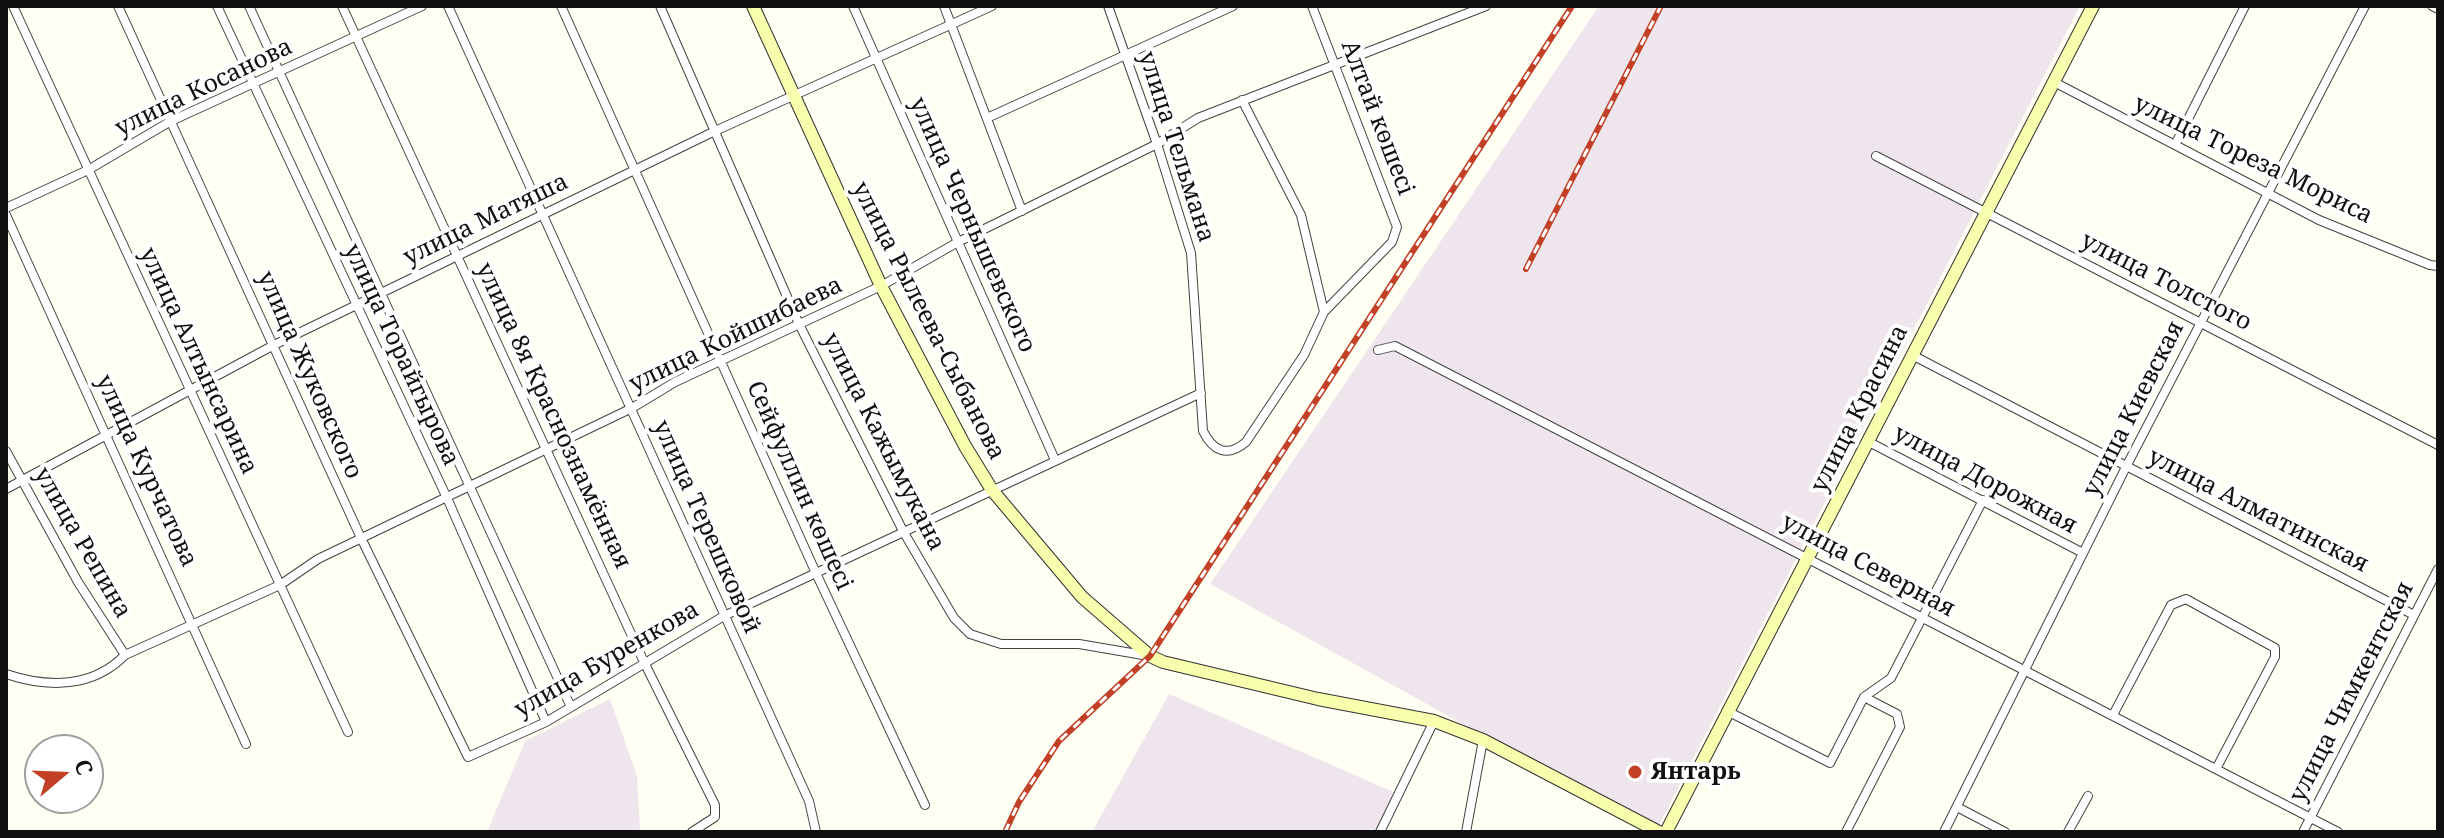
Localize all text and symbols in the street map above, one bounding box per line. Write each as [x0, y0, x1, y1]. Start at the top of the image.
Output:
street label: улица Косанова [111, 33, 297, 143]
street label: Алтай көшесі [1334, 36, 1420, 200]
street label: улица Тельмана [1132, 48, 1220, 246]
street label: улица Тореза Мориса [2129, 90, 2377, 230]
street label: улица Чернышевского [903, 93, 1041, 357]
street label: улица Матяша [399, 168, 573, 272]
street label: улица Рылеева-Сыбанова [845, 177, 1011, 465]
street label: улица Толстого [2076, 227, 2256, 337]
street label: улица Торайгырова [337, 239, 465, 471]
street label: улица Алтынсарина [133, 243, 263, 479]
street label: улица 8я Краснознамённая [469, 258, 637, 574]
street label: улица Жуковского [250, 267, 368, 483]
street label: улица Койшибаева [625, 271, 847, 399]
street label: улица Киевская [2077, 317, 2191, 501]
street label: улица Красина [1805, 321, 1915, 497]
street label: улица Кажымукана [815, 328, 951, 556]
street label: улица Курчатова [89, 370, 203, 572]
street label: Сейфуллин көшесі [740, 377, 858, 595]
street label: улица Терешковой [646, 416, 766, 638]
street label: улица Дорожная [1888, 419, 2082, 541]
street label: улица Алматинская [2143, 443, 2373, 579]
street label: улица Репина [27, 462, 137, 624]
street label: улица Северная [1776, 508, 1960, 624]
street label: улица Чимкентская [2284, 577, 2420, 807]
street label: улица Буренкова [510, 595, 704, 725]
north arrow [24, 734, 104, 814]
text: С [68, 755, 101, 779]
place label: Янтарь [1651, 758, 1741, 786]
marker: Янтарь [1626, 763, 1644, 781]

